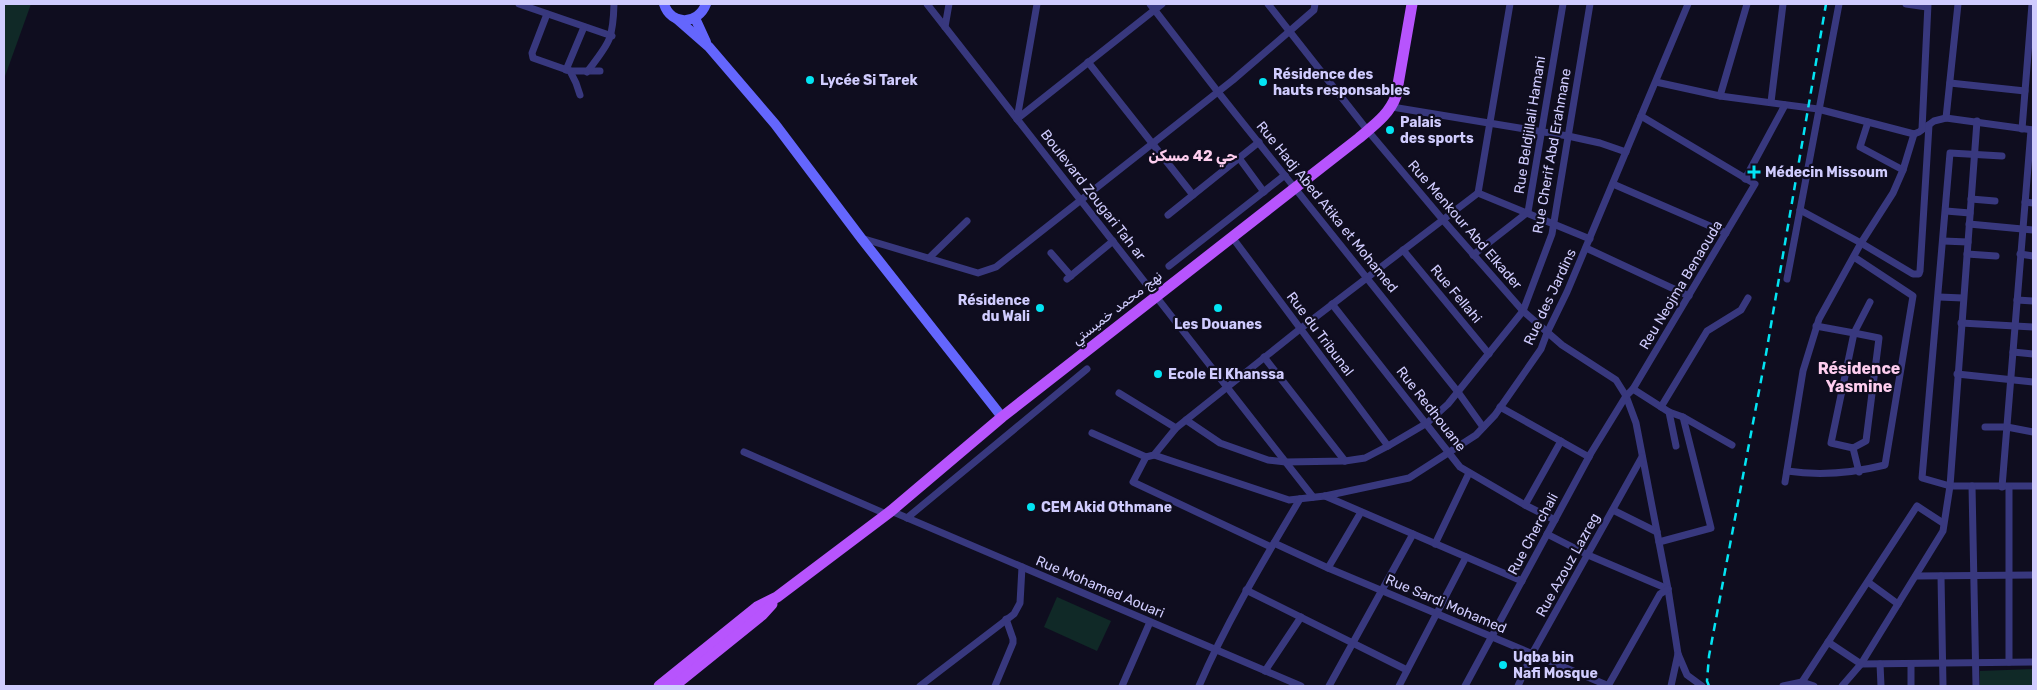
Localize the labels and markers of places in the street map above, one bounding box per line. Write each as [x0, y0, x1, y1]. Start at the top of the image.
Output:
place label: Résidence des hauts responsables [1273, 66, 1410, 99]
place label: Lycée Si Tarek [820, 72, 918, 89]
marker: Lycée Si Tarek [804, 74, 816, 86]
marker: Résidence des hauts responsables [1257, 76, 1269, 88]
place label: Palais des sports [1400, 114, 1474, 147]
marker: Palais des sports [1384, 124, 1396, 136]
place label: Médecin Missoum [1765, 164, 1888, 181]
marker: Médecin Missoum [1747, 165, 1761, 179]
place label: Résidence du Wali [958, 292, 1030, 325]
marker: Résidence du Wali [1034, 302, 1046, 314]
marker: Les Douanes [1212, 302, 1224, 314]
place label: Les Douanes [1174, 316, 1262, 333]
place label: Ecole El Khanssa [1168, 366, 1284, 383]
marker: Ecole El Khanssa [1152, 368, 1164, 380]
place label: CEM Akid Othmane [1041, 499, 1172, 516]
marker: CEM Akid Othmane [1025, 501, 1037, 513]
place label: Uqba bin Nafi Mosque [1513, 649, 1598, 682]
marker: Uqba bin Nafi Mosque [1497, 659, 1509, 671]

